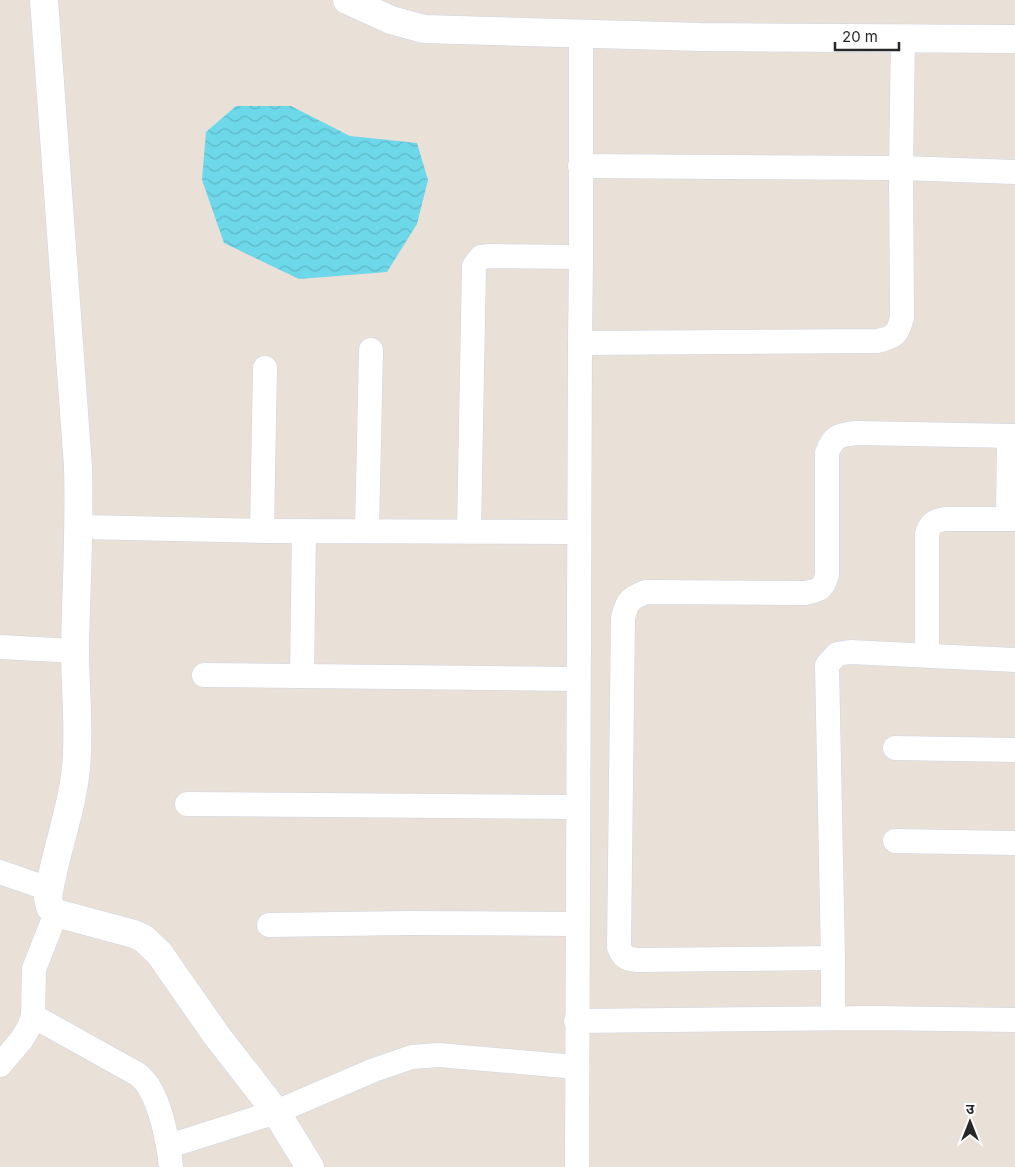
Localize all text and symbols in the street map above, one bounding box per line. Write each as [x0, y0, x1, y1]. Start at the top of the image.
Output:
scale bar [835, 20, 899, 52]
text: 20 m [842, 27, 878, 46]
north arrow [945, 1097, 995, 1147]
text: उ [966, 1100, 975, 1117]

